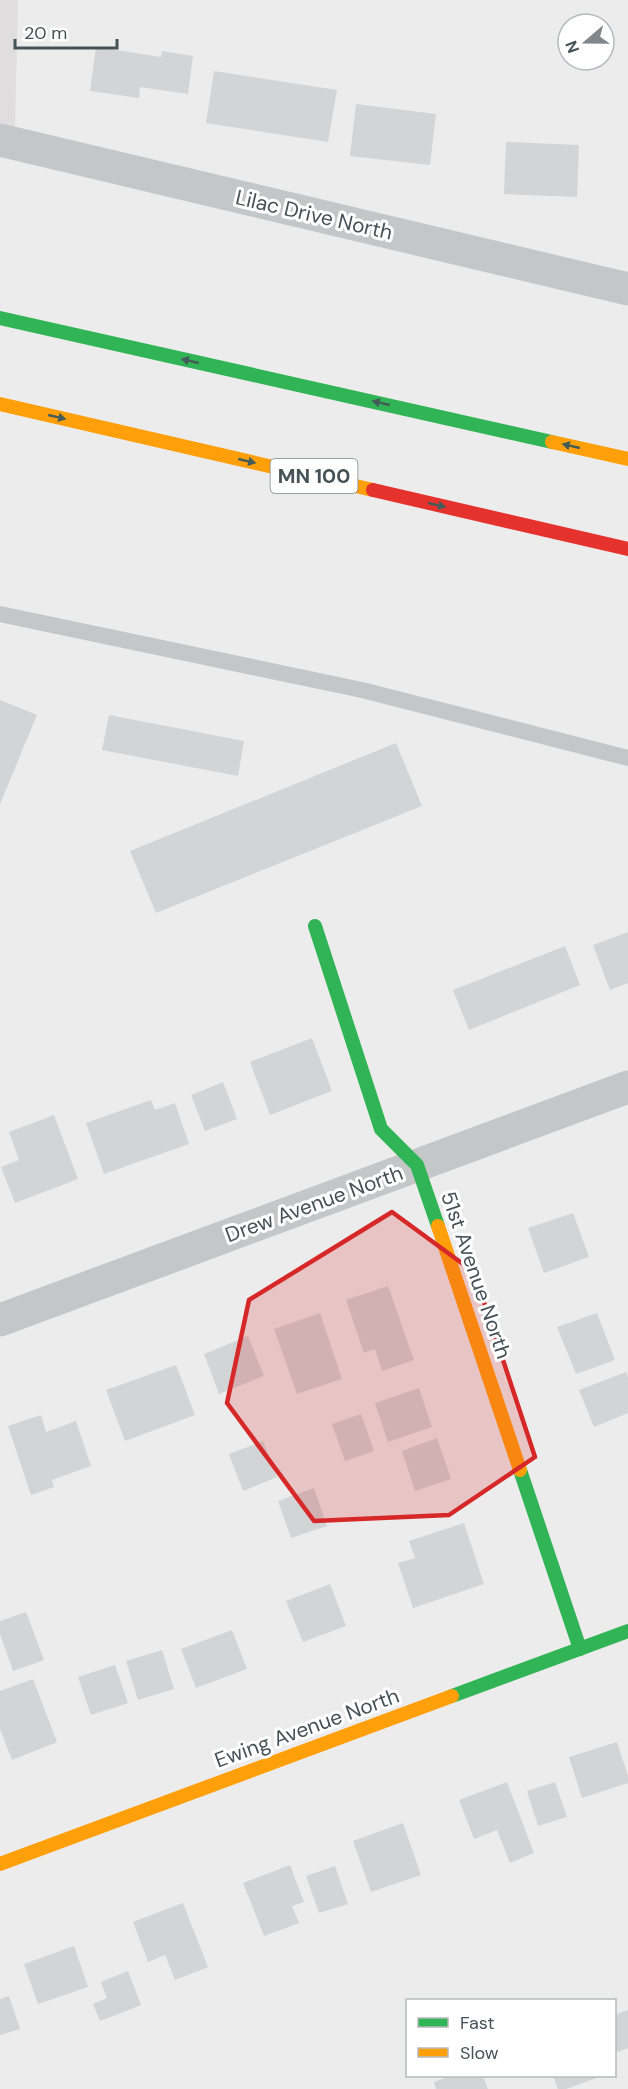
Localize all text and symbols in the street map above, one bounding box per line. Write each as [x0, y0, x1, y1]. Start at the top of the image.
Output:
scale bar [15, 12, 117, 50]
north arrow [556, 12, 616, 72]
text: 20 m [24, 21, 67, 45]
text: N [561, 38, 584, 56]
street label: Lilac Drive North [233, 183, 395, 247]
one-way arrow [181, 355, 200, 365]
one-way arrow [371, 398, 390, 408]
one-way arrow [48, 412, 66, 422]
one-way arrow [562, 441, 580, 451]
one-way arrow [238, 456, 256, 466]
road number: MN 100 [270, 459, 358, 493]
one-way arrow [428, 501, 447, 510]
street label: Drew Avenue North [221, 1159, 407, 1249]
street label: 51st Avenue North [434, 1188, 518, 1362]
street label: Ewing Avenue North [211, 1682, 403, 1774]
legend [406, 1999, 616, 2077]
text: Fast [460, 2011, 495, 2035]
text: Slow [460, 2041, 499, 2065]

